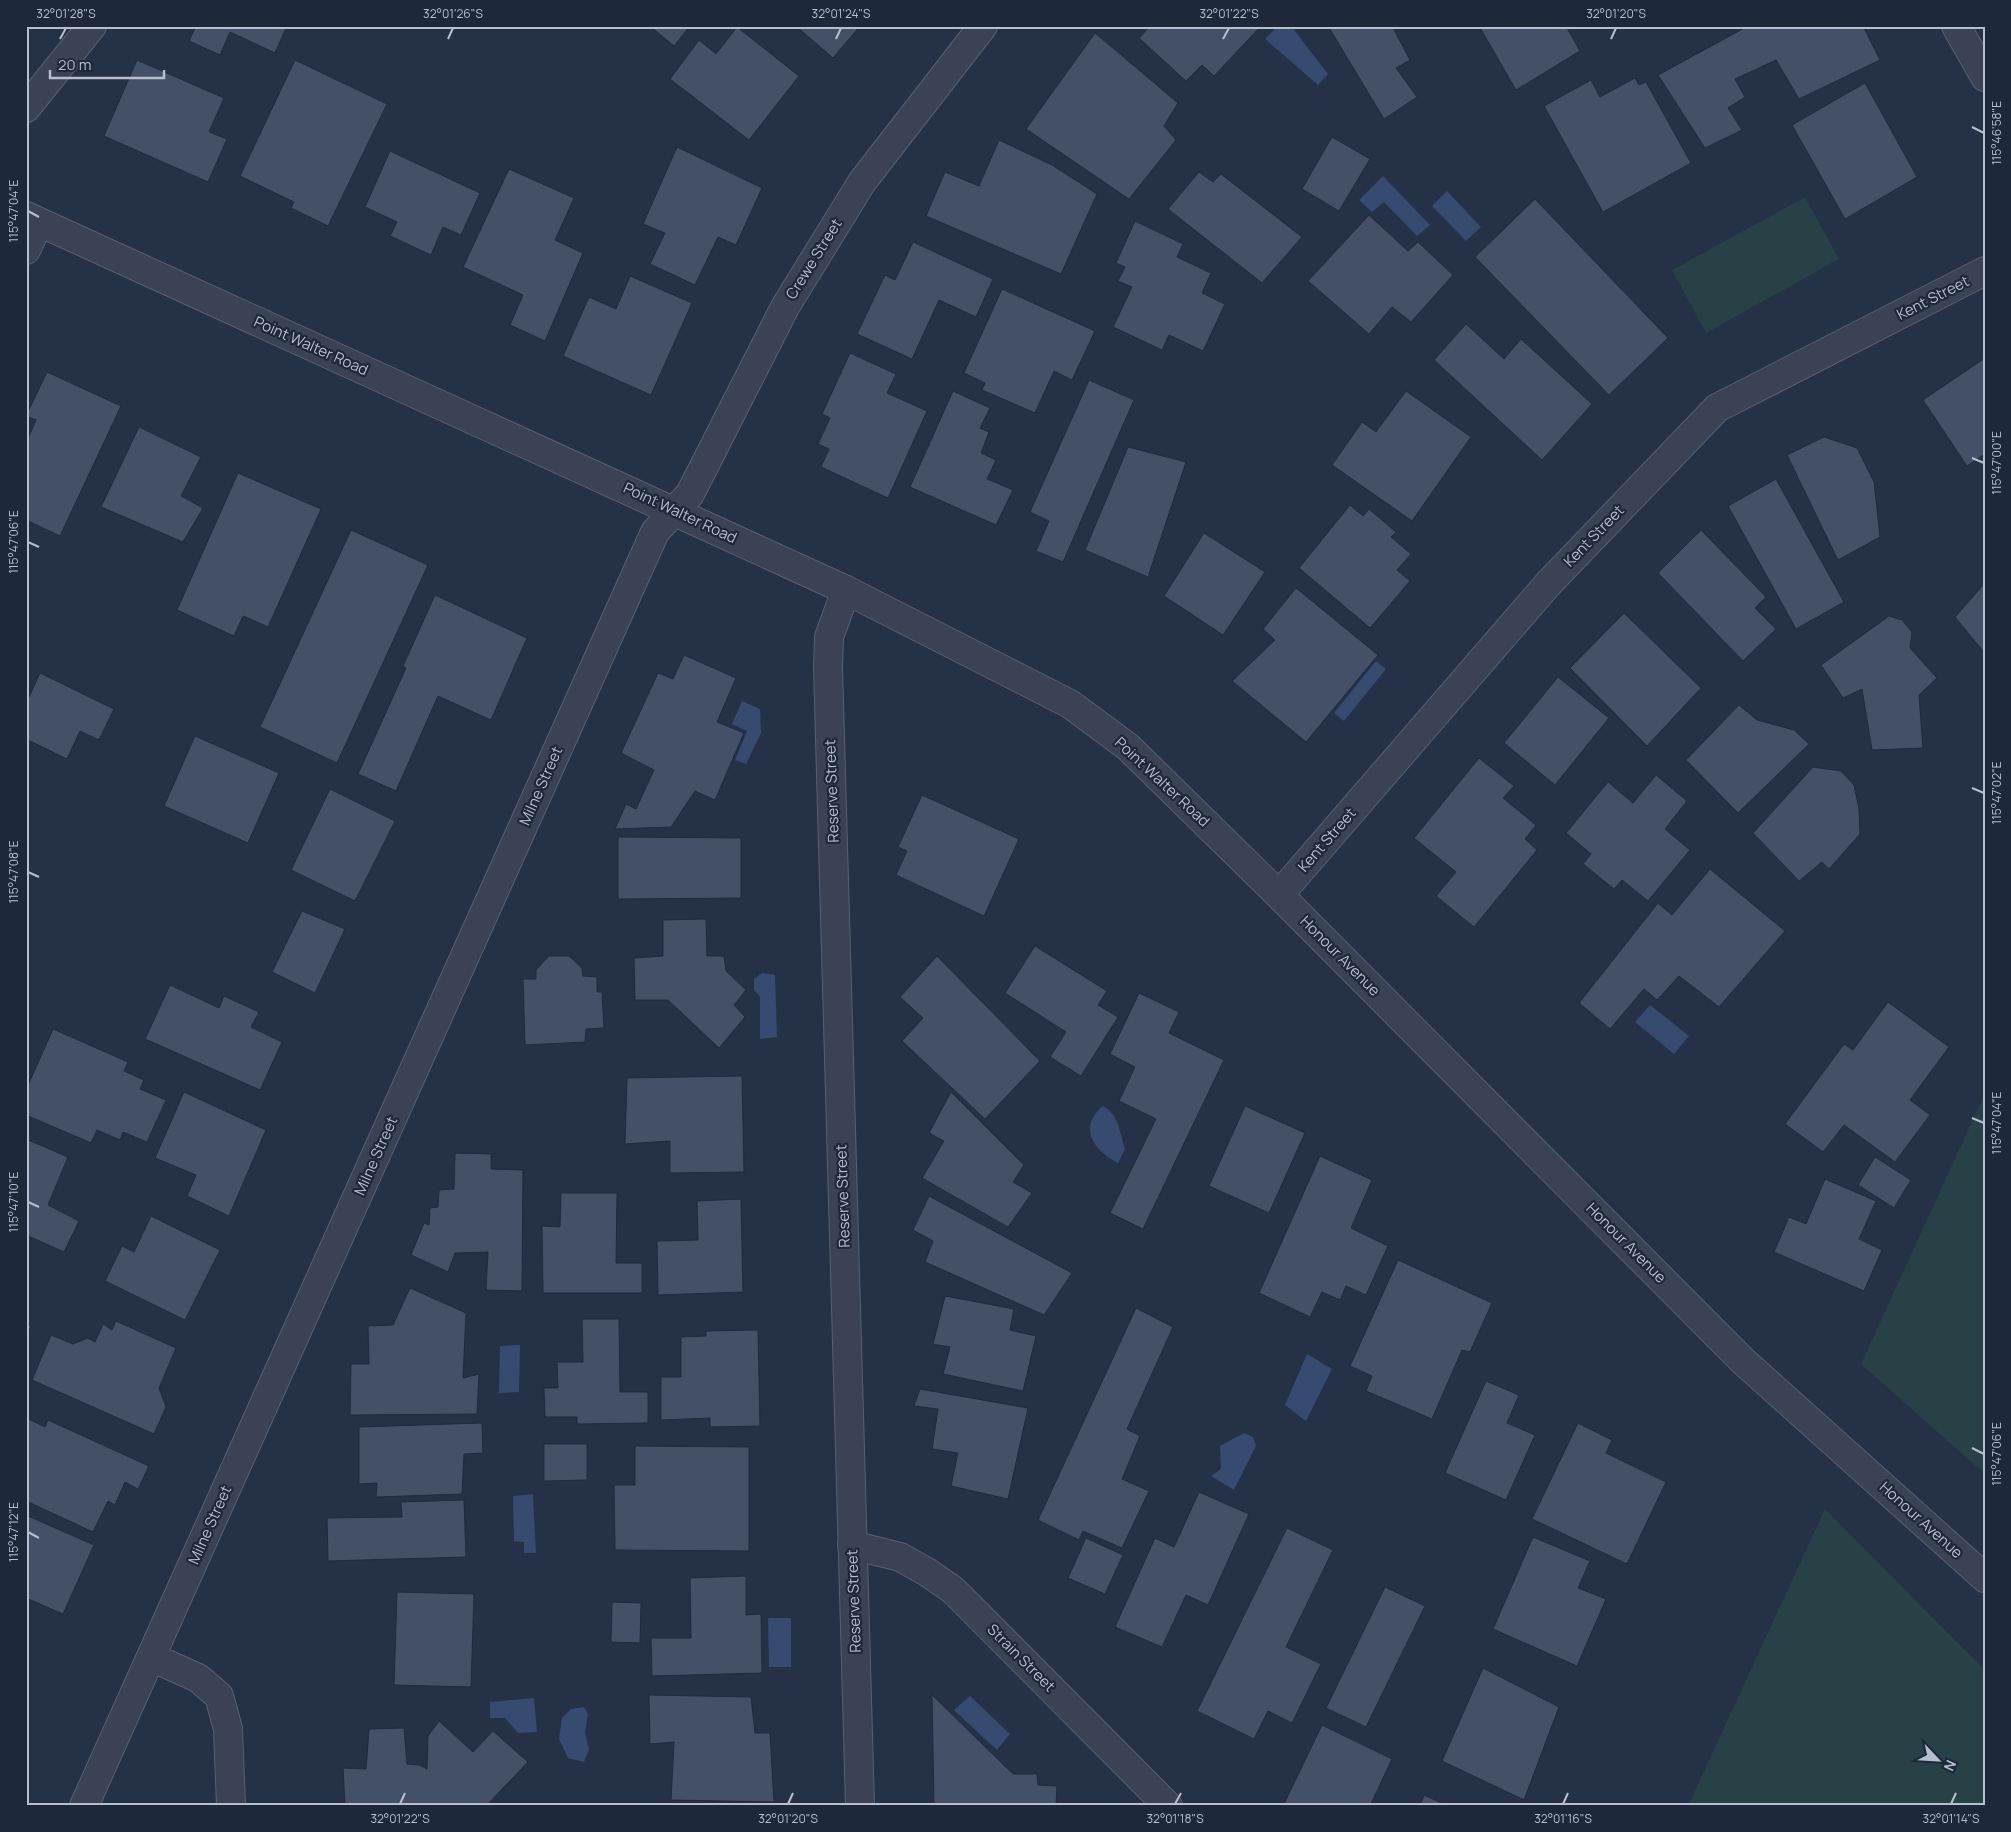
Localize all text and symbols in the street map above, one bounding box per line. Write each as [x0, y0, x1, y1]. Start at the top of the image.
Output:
text: 32°01'28"S [36, 5, 96, 22]
text: 32°01'26"S [423, 5, 483, 22]
text: 32°01'24"S [812, 5, 870, 22]
text: 32°01'22"S [1199, 5, 1259, 22]
text: 32°01'20"S [1586, 5, 1646, 22]
scale bar [50, 48, 164, 80]
text: 20 m [58, 54, 91, 75]
text: 115°46'58"E [1988, 101, 2005, 165]
text: 115°47'04"E [5, 179, 22, 242]
street label: Crewe Street [780, 214, 847, 303]
street label: Kent Street [1893, 270, 1973, 325]
street label: Point Walter Road [251, 311, 372, 380]
text: 115°47'00"E [1988, 431, 2005, 495]
street label: Point Walter Road [620, 477, 740, 548]
street label: Kent Street [1559, 500, 1629, 571]
text: 115°47'06"E [5, 510, 22, 574]
street label: Point Walter Road [1110, 732, 1214, 831]
street label: Reserve Street [819, 739, 844, 843]
street label: Milne Street [514, 743, 567, 829]
text: 115°47'02"E [1988, 761, 2005, 825]
street label: Kent Street [1293, 803, 1360, 876]
text: 115°47'08"E [5, 840, 22, 904]
street label: Honour Avenue [1296, 911, 1385, 1001]
text: 115°47'04"E [1988, 1091, 2005, 1154]
street label: Milne Street [349, 1113, 402, 1199]
street label: Reserve Street [830, 1144, 855, 1248]
text: 115°47'10"E [5, 1171, 22, 1232]
street label: Honour Avenue [1582, 1198, 1671, 1288]
text: 115°47'06"E [1988, 1422, 2005, 1486]
street label: Honour Avenue [1875, 1477, 1968, 1563]
street label: Milne Street [183, 1482, 236, 1568]
text: 115°47'12"E [5, 1502, 22, 1562]
street label: Reserve Street [841, 1549, 866, 1653]
street label: Strain Street [983, 1619, 1060, 1696]
north arrow [1914, 1734, 1964, 1784]
text: N [1939, 1757, 1961, 1774]
text: 32°01'22"S [370, 1810, 430, 1827]
text: 32°01'20"S [758, 1810, 818, 1827]
text: 32°01'18"S [1146, 1810, 1204, 1827]
text: 32°01'16"S [1534, 1810, 1592, 1827]
text: 32°01'14"S [1923, 1810, 1979, 1827]

